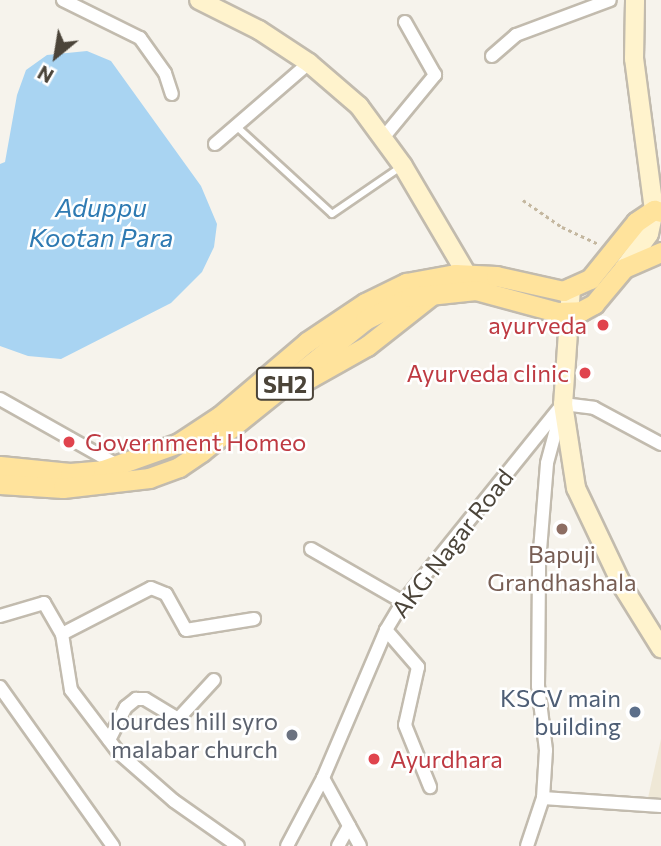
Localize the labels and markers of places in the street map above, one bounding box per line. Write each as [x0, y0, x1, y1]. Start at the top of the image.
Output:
place label: ayurveda [488, 311, 587, 339]
marker: ayurveda [593, 315, 613, 335]
place label: Ayurveda clinic [406, 359, 569, 387]
marker: Ayurveda clinic [575, 363, 595, 383]
place label: Government Homeo [85, 428, 306, 456]
marker: Government Homeo [59, 432, 79, 452]
marker: Bapuji Grandhashala [554, 521, 570, 537]
place label: Bapuji Grandhashala [487, 540, 637, 596]
place label: KSCV main building [500, 684, 621, 740]
marker: KSCV main building [627, 704, 643, 720]
place label: lourdes hill syro malabar church [110, 707, 278, 763]
marker: lourdes hill syro malabar church [284, 727, 300, 743]
place label: Ayurdhara [390, 745, 503, 773]
marker: Ayurdhara [364, 749, 384, 769]

